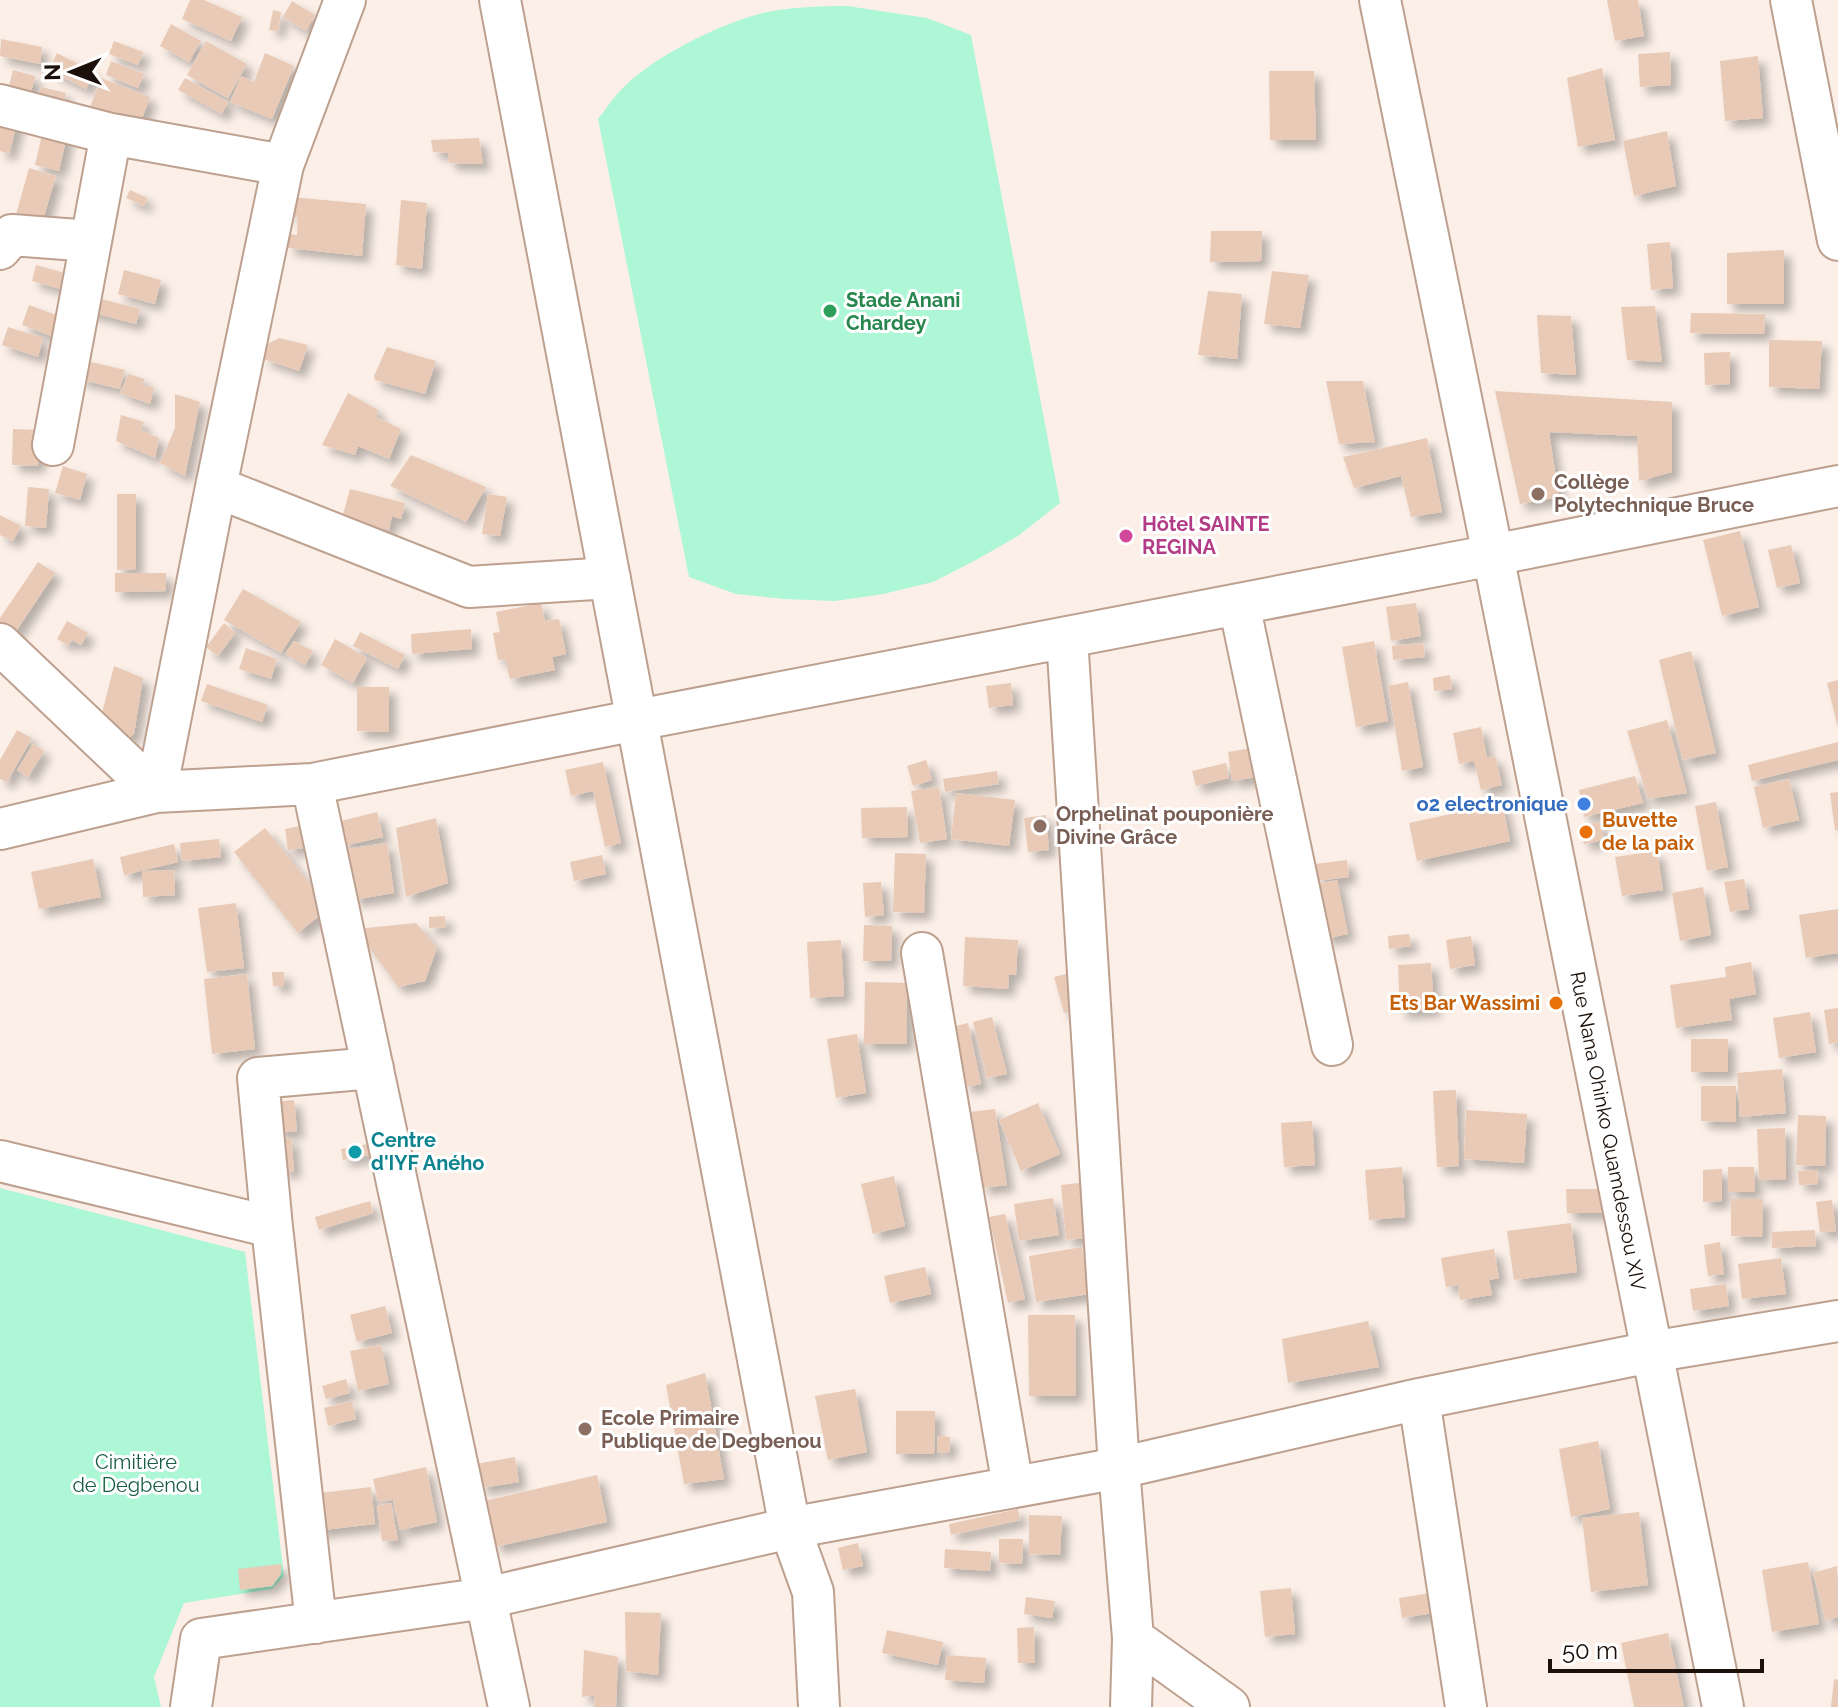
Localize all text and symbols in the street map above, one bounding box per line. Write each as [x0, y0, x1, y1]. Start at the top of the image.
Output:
north arrow [32, 32, 112, 112]
text: N [39, 64, 65, 81]
place label: Stade Anani Chardey [846, 288, 960, 335]
marker: Stade Anani Chardey [821, 302, 839, 320]
place label: Collège Polytechnique Bruce [1554, 470, 1754, 517]
marker: Collège Polytechnique Bruce [1529, 485, 1547, 503]
place label: Hôtel SAINTE REGINA [1142, 512, 1270, 559]
marker: Hôtel SAINTE REGINA [1117, 527, 1135, 545]
place label: o2 electronique [1417, 792, 1568, 816]
marker: o2 electronique [1575, 795, 1593, 813]
place label: Orphelinat pouponière Divine Grâce [1056, 802, 1274, 849]
place label: Buvette de la paix [1602, 808, 1695, 855]
marker: Orphelinat pouponière Divine Grâce [1031, 817, 1049, 835]
marker: Buvette de la paix [1577, 823, 1595, 841]
street label: Rue Nana Ohinko Quamdessou XIV [1565, 969, 1651, 1293]
place label: Ets Bar Wassimi [1389, 991, 1540, 1015]
marker: Ets Bar Wassimi [1547, 994, 1565, 1012]
place label: Centre d'IYF Aného [371, 1128, 484, 1175]
marker: Centre d'IYF Aného [346, 1143, 364, 1161]
place label: Ecole Primaire Publique de Degbenou [601, 1406, 822, 1453]
marker: Ecole Primaire Publique de Degbenou [576, 1420, 594, 1438]
park label: Cimitière de Degbenou [72, 1450, 200, 1497]
scale bar [1550, 1623, 1762, 1673]
text: 50 m [1562, 1636, 1618, 1665]

